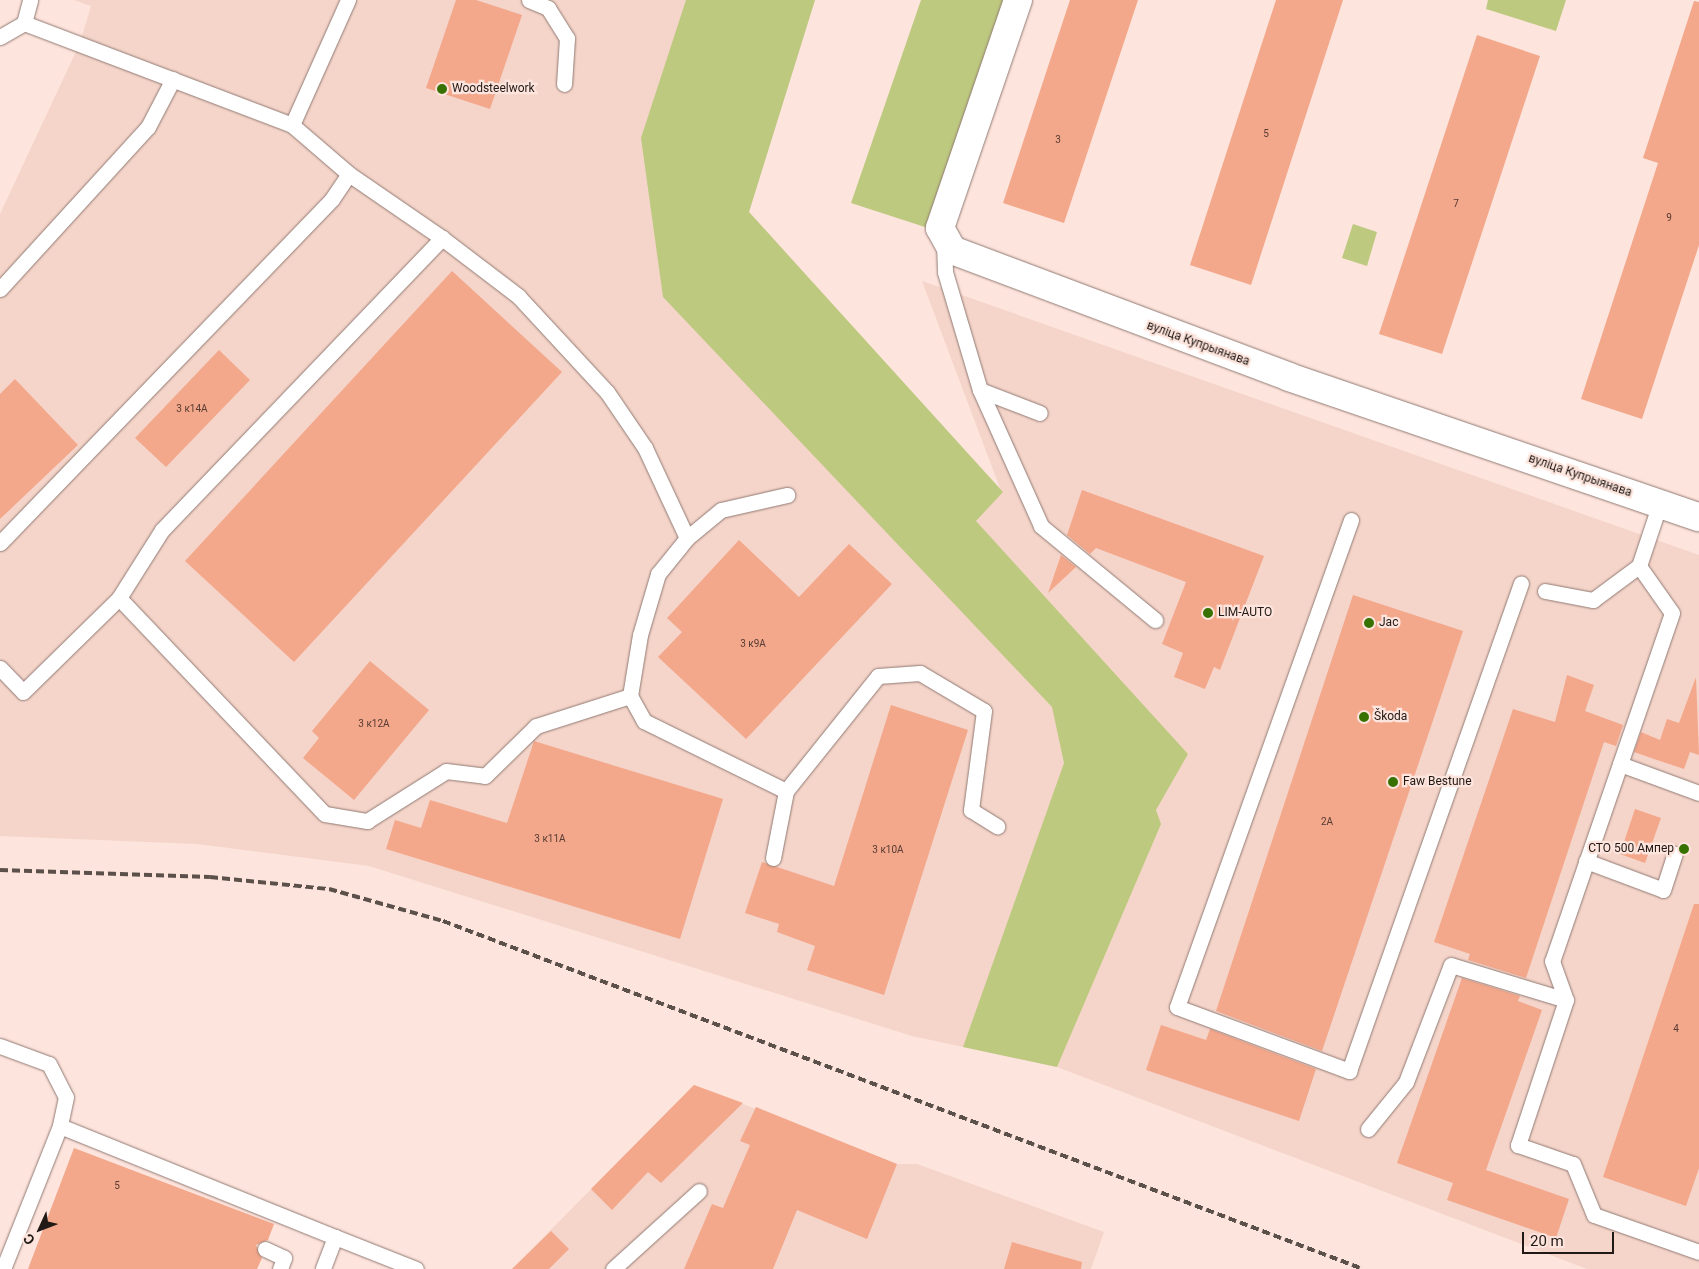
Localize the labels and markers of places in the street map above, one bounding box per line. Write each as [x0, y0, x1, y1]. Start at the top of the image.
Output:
place label: Woodsteelwork [452, 82, 535, 96]
marker: Woodsteelwork [436, 83, 448, 95]
place label: LIM-AUTO [1218, 606, 1272, 620]
marker: LIM-AUTO [1202, 607, 1214, 619]
place label: Jac [1379, 616, 1398, 630]
marker: Jac [1363, 617, 1375, 629]
place label: Škoda [1374, 710, 1407, 724]
marker: Škoda [1358, 711, 1370, 723]
place label: Faw Bestune [1403, 775, 1472, 789]
marker: Faw Bestune [1387, 776, 1399, 788]
place label: СТО 500 Ампер [1588, 842, 1674, 856]
marker: СТО 500 Ампер [1678, 843, 1690, 855]

